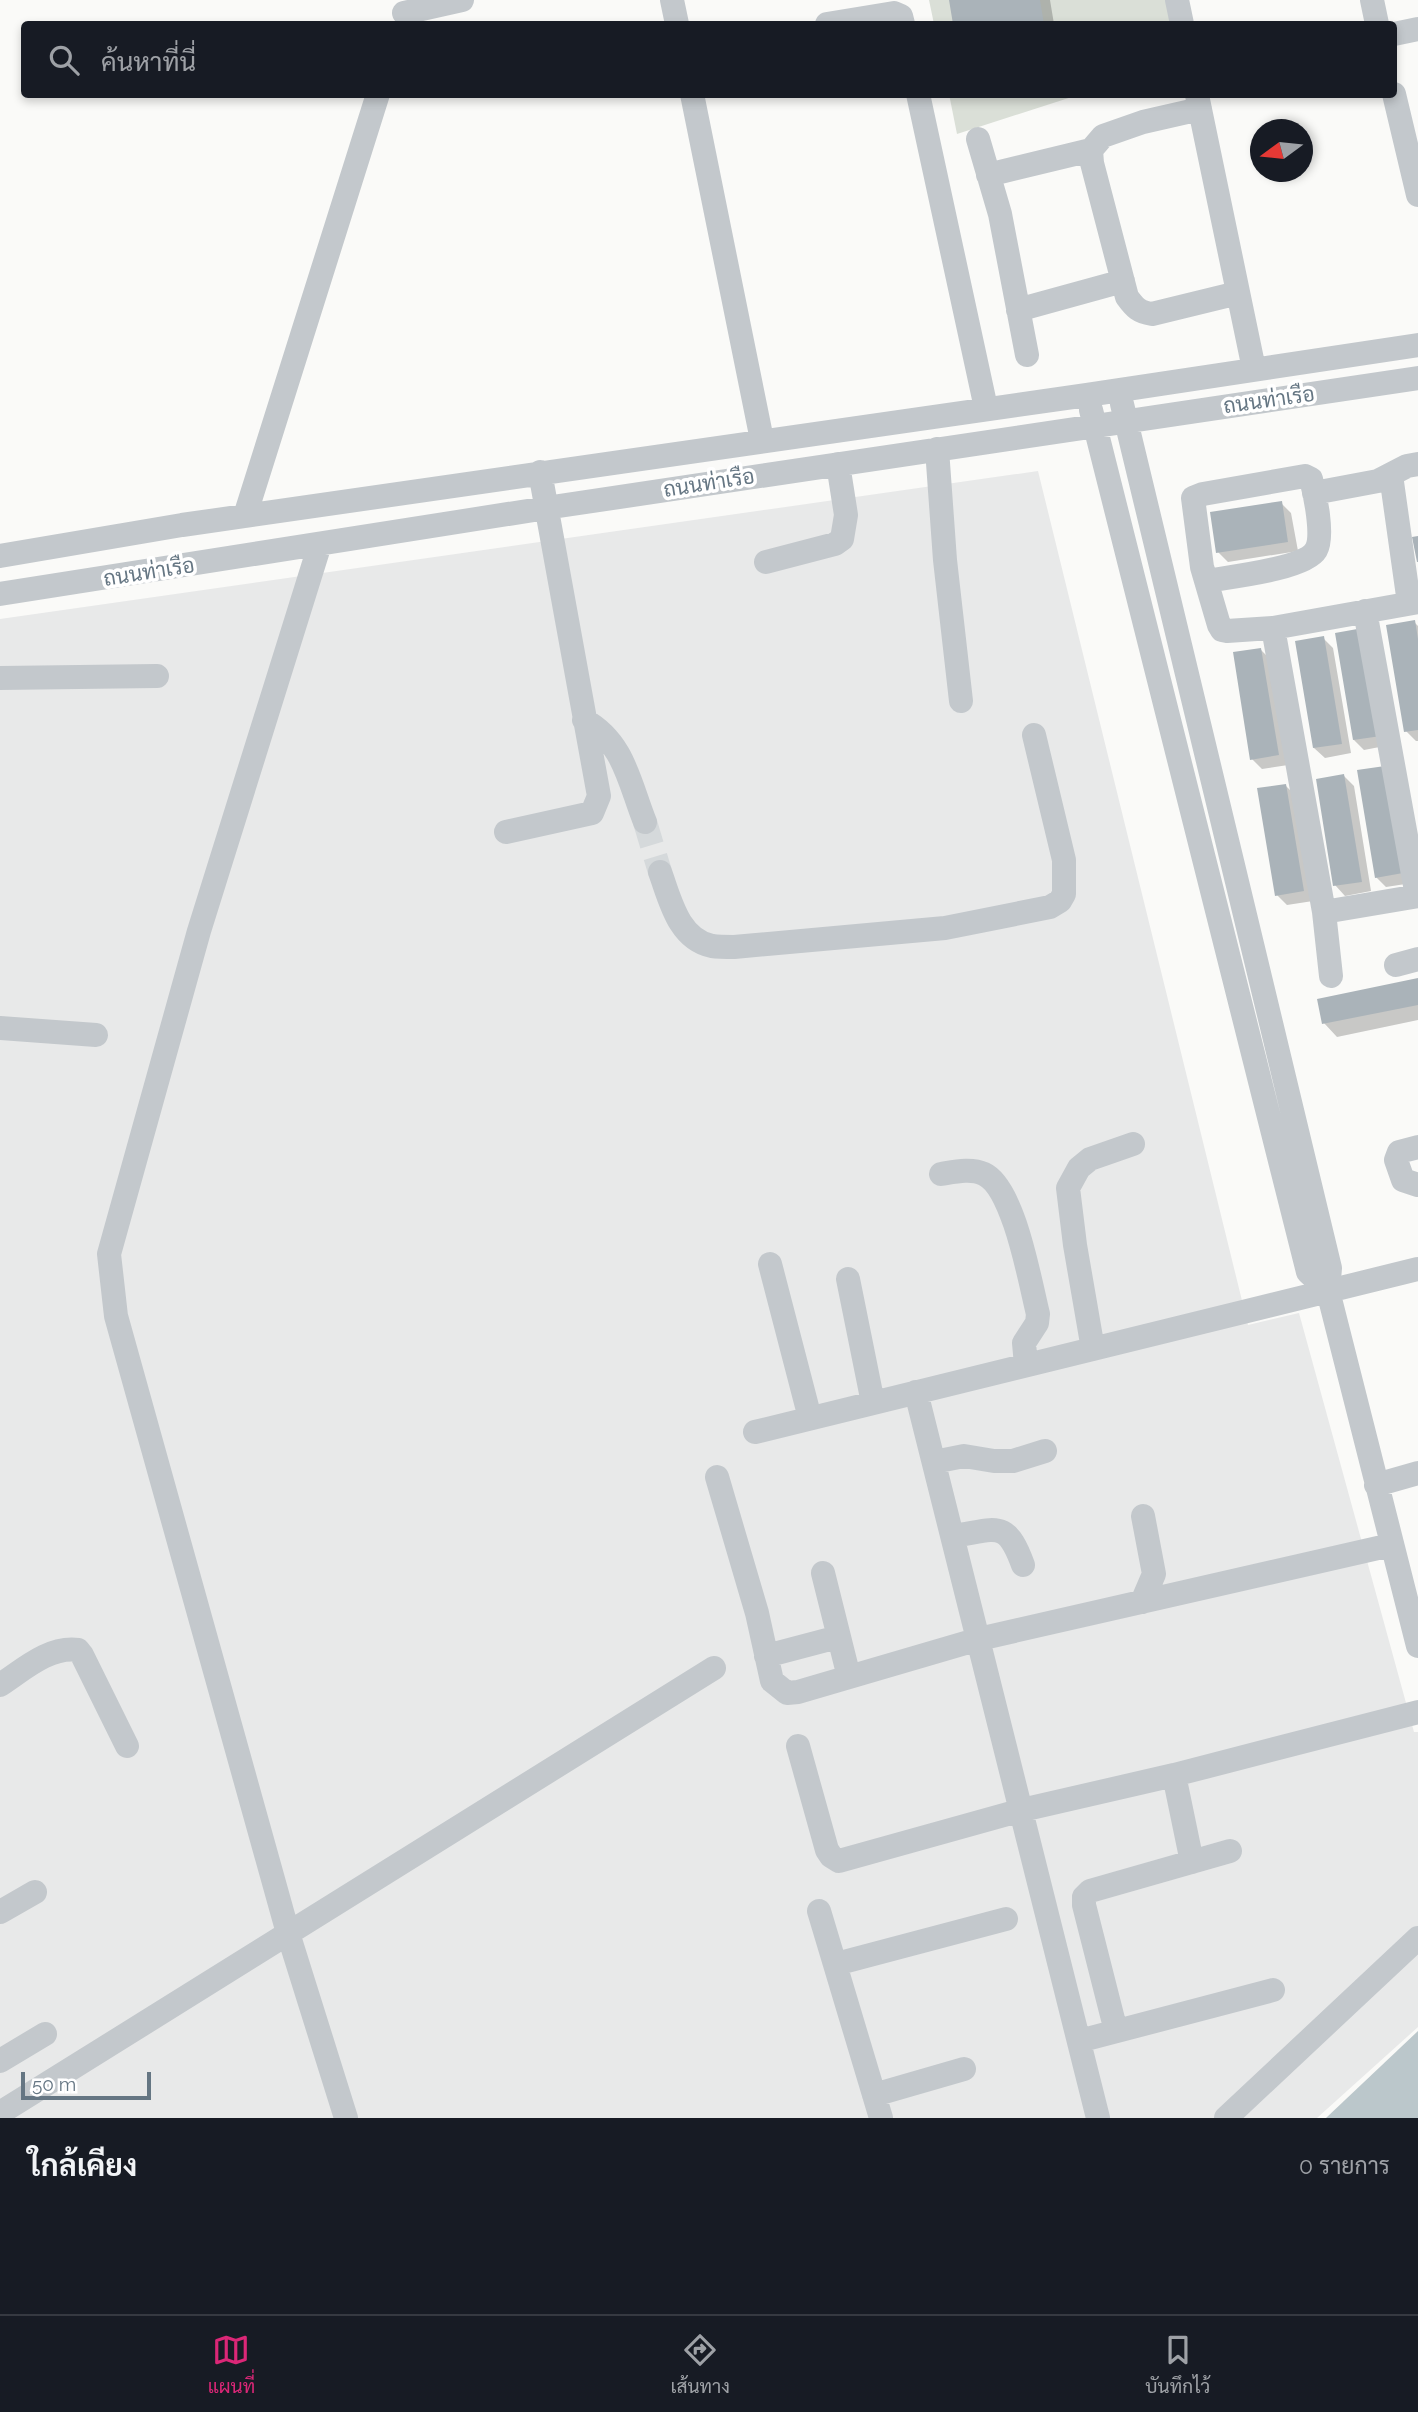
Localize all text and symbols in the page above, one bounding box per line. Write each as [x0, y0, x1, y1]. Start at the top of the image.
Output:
search box [21, 21, 1397, 98]
icon: search [45, 41, 83, 79]
text: ค้นหาที่นี่ [101, 47, 196, 77]
north arrow [1250, 119, 1313, 182]
street label: ถนนท่าเรือ [1222, 380, 1316, 418]
street label: ถนนท่าเรือ [661, 462, 756, 502]
street label: ถนนท่าเรือ [101, 551, 196, 591]
scale bar [21, 2069, 150, 2101]
text: 50 m [32, 2073, 76, 2095]
text: ใกล้เคียง [28, 2148, 137, 2183]
text: 0 รายการ [1299, 2152, 1390, 2179]
tab: แผนที่ [208, 2331, 255, 2397]
tab: เส้นทาง [671, 2331, 730, 2397]
tab: บันทึกไว้ [1145, 2331, 1210, 2397]

